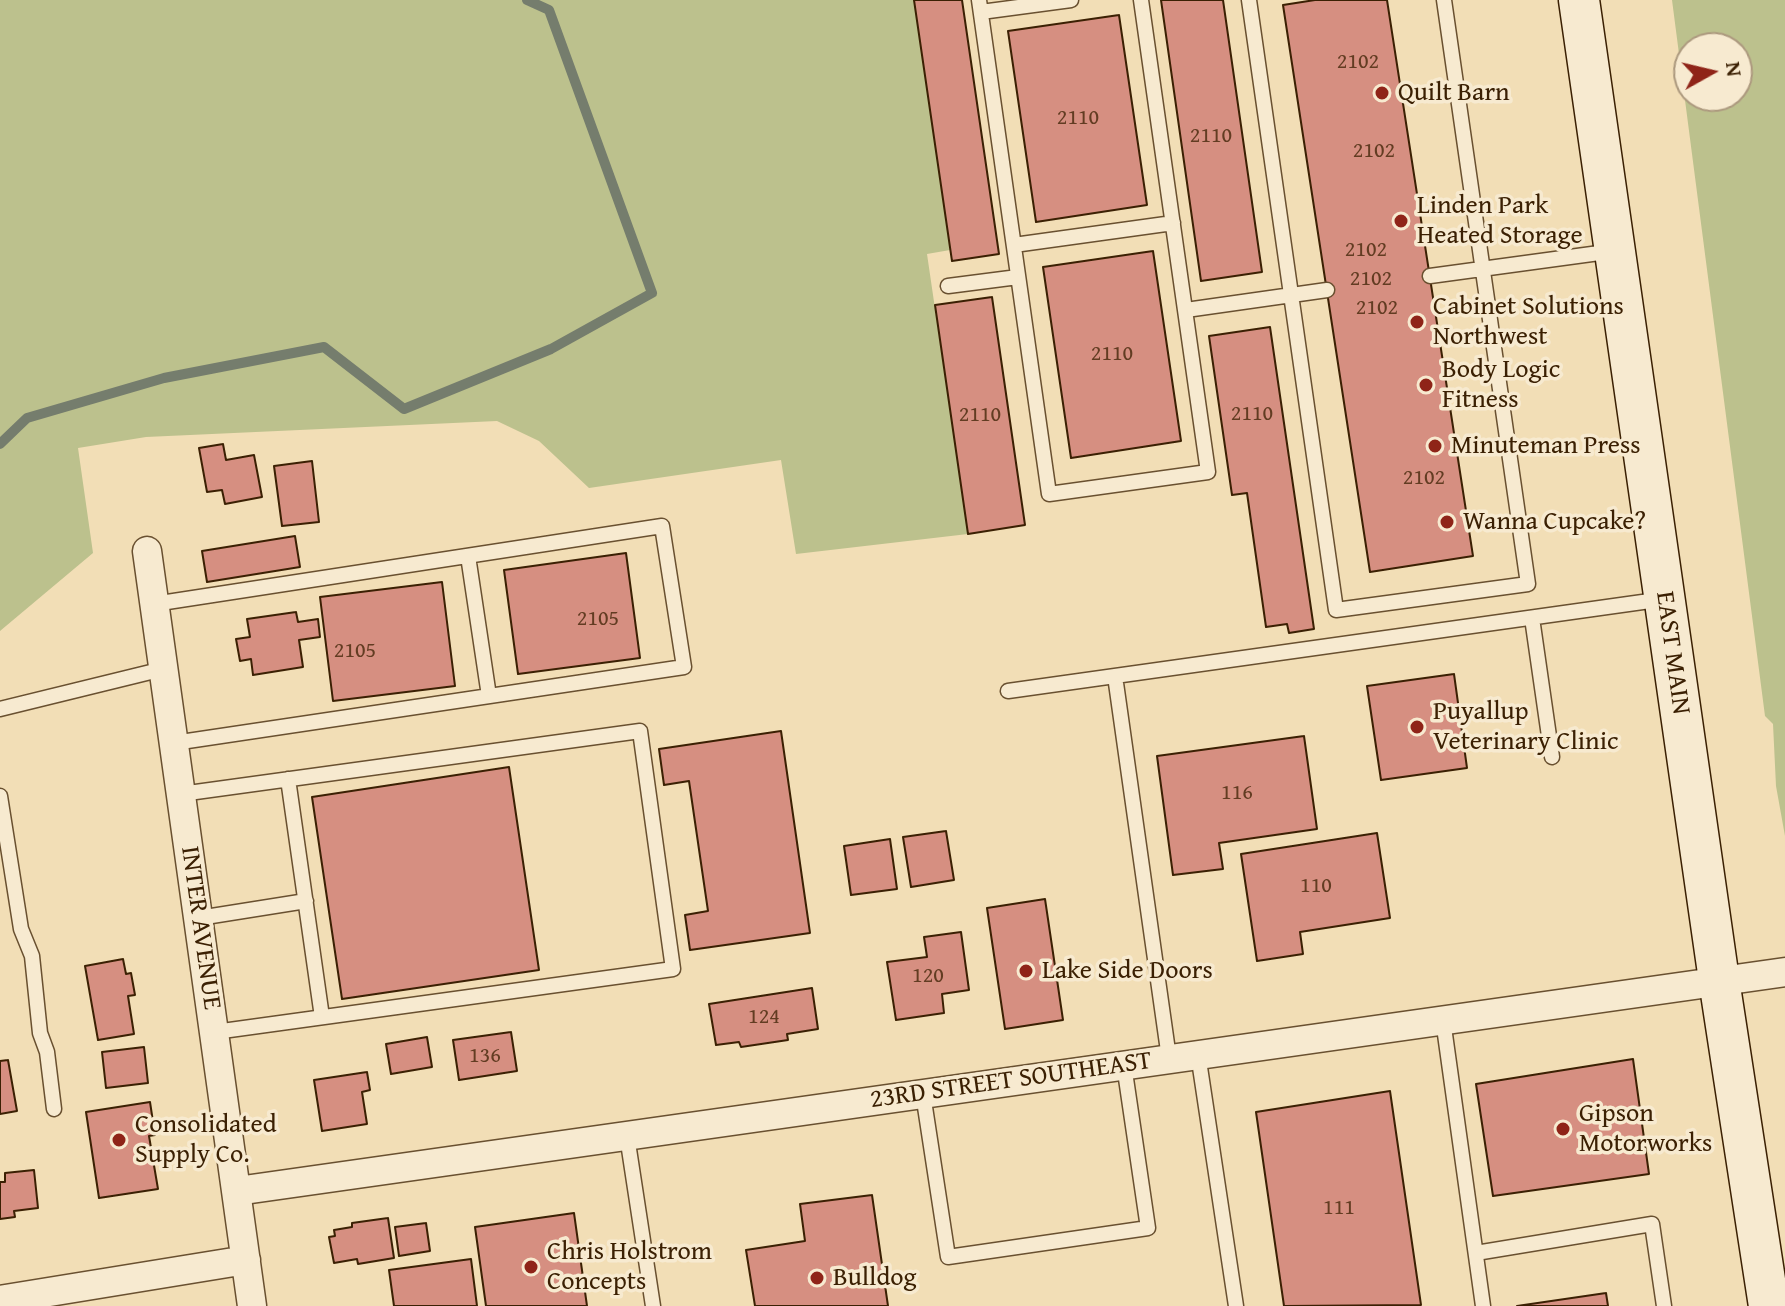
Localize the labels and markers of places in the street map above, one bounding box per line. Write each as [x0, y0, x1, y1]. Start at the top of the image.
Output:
place label: Quilt Barn [1398, 77, 1510, 109]
marker: Quilt Barn [1373, 84, 1391, 102]
place label: Linden Park Heated Storage [1417, 190, 1583, 252]
marker: Linden Park Heated Storage [1392, 212, 1410, 230]
place label: Cabinet Solutions Northwest [1433, 291, 1624, 352]
marker: Cabinet Solutions Northwest [1408, 313, 1426, 331]
place label: Body Logic Fitness [1442, 354, 1560, 416]
marker: Body Logic Fitness [1417, 376, 1435, 394]
place label: Minuteman Press [1451, 430, 1641, 462]
marker: Minuteman Press [1426, 437, 1444, 455]
place label: Wanna Cupcake? [1463, 506, 1646, 538]
marker: Wanna Cupcake? [1438, 513, 1456, 531]
place label: Puyallup Veterinary Clinic [1433, 696, 1619, 758]
marker: Puyallup Veterinary Clinic [1408, 718, 1426, 736]
place label: Lake Side Doors [1042, 955, 1213, 987]
marker: Lake Side Doors [1017, 962, 1035, 980]
place label: Gipson Motorworks [1579, 1098, 1712, 1160]
place label: Consolidated Supply Co. [135, 1109, 277, 1170]
marker: Gipson Motorworks [1554, 1120, 1572, 1138]
marker: Consolidated Supply Co. [110, 1131, 128, 1149]
place label: Chris Holstrom Concepts [547, 1236, 712, 1298]
marker: Chris Holstrom Concepts [522, 1258, 540, 1276]
place label: Bulldog [833, 1262, 916, 1294]
marker: Bulldog [808, 1269, 826, 1287]

